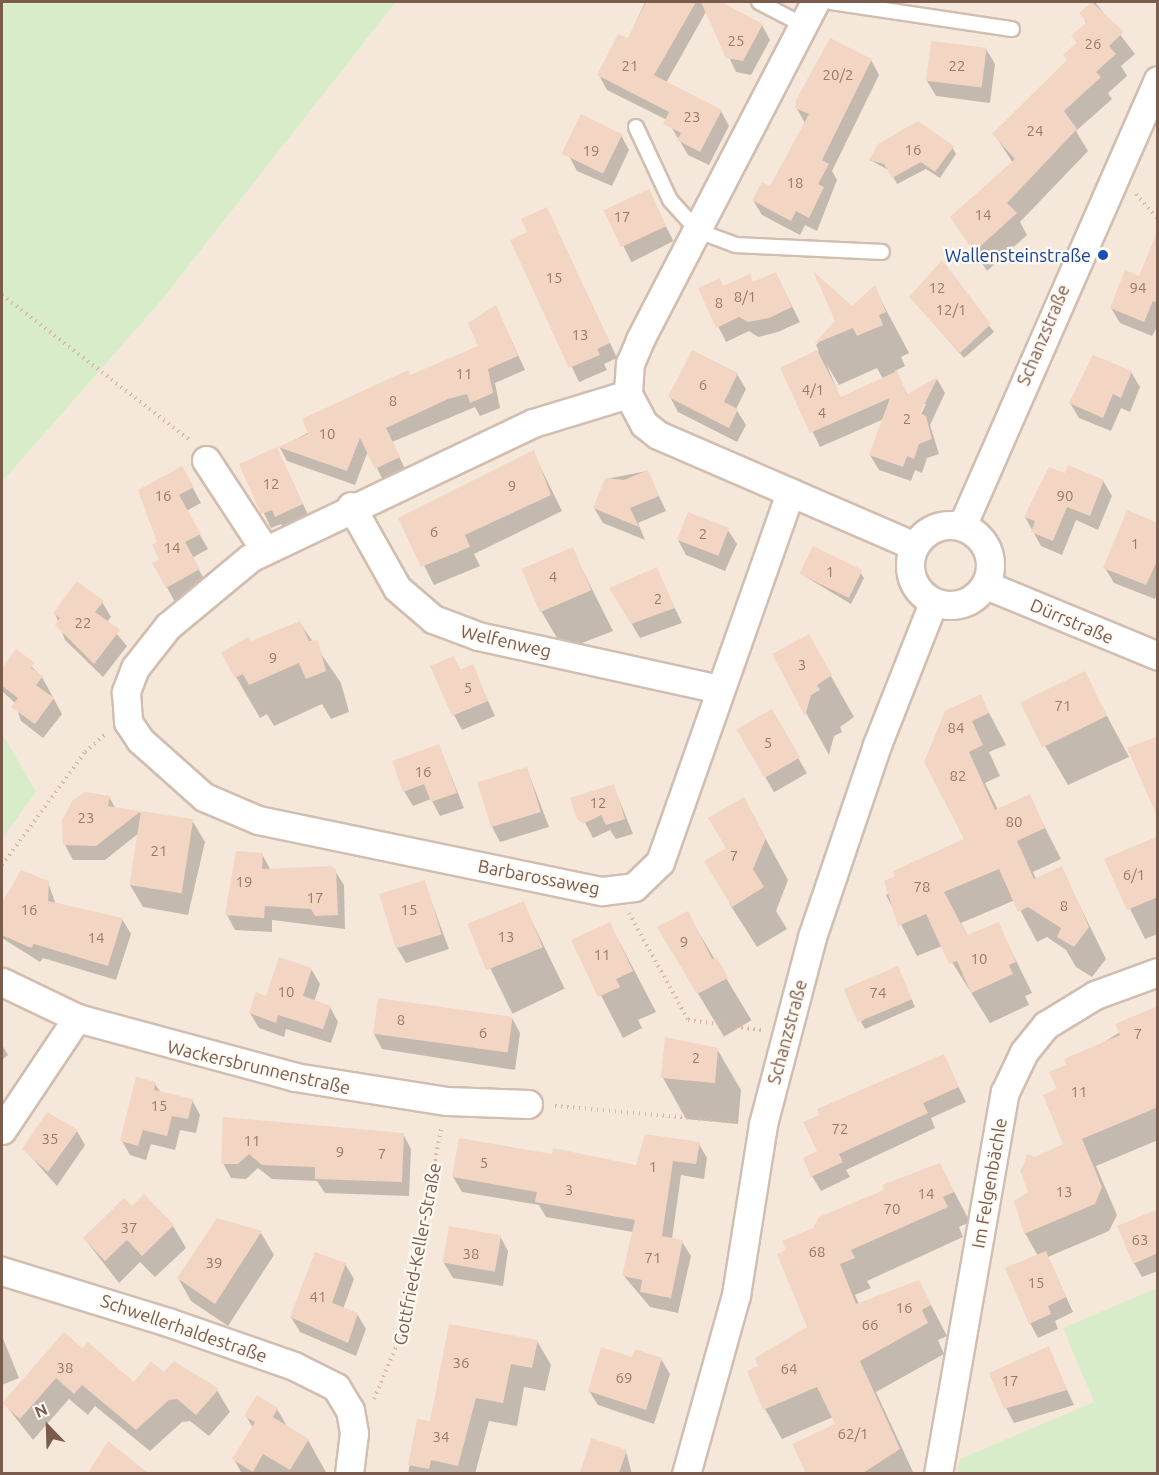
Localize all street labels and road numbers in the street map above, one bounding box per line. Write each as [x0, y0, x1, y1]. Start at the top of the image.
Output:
street label: Schanzstraße [1012, 281, 1074, 389]
street label: Dürrstraße [1027, 594, 1117, 648]
street label: Welfenweg [459, 620, 553, 662]
street label: Barbarossaweg [476, 855, 602, 899]
street label: Schanzstraße [763, 977, 811, 1087]
street label: Wackersbrunnenstraße [165, 1035, 353, 1099]
street label: Im Felgenbächle [967, 1116, 1011, 1250]
street label: Gottfried-Keller-Straße [389, 1161, 445, 1347]
street label: Schwellerhaldestraße [98, 1289, 270, 1367]

